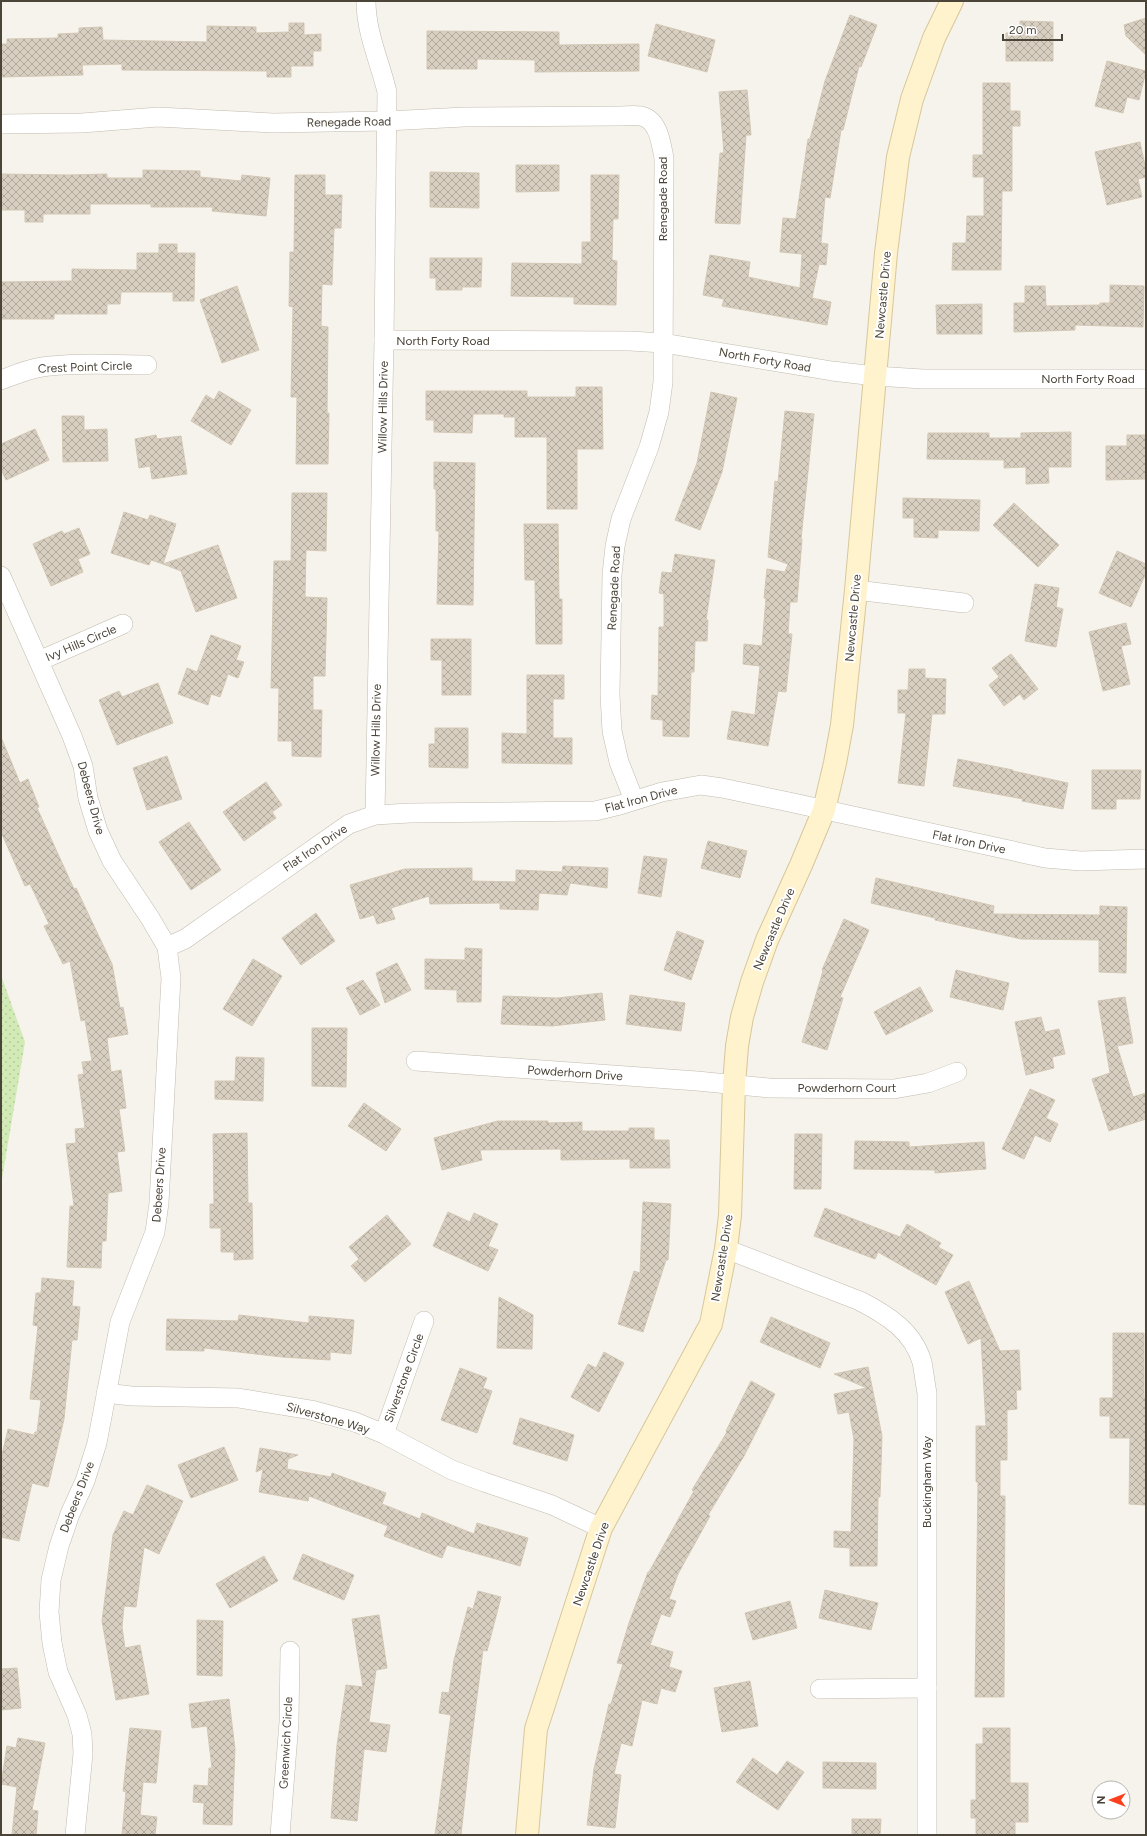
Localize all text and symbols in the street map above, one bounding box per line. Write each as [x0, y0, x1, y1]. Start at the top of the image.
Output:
scale bar [1003, 16, 1062, 42]
text: 20 m [1009, 23, 1037, 37]
street label: Renegade Road [307, 114, 391, 130]
street label: Renegade Road [656, 157, 670, 241]
street label: Newcastle Drive [872, 250, 894, 339]
street label: North Forty Road [396, 334, 490, 348]
street label: North Forty Road [718, 345, 812, 375]
street label: Crest Point Circle [38, 358, 133, 376]
street label: Willow Hills Drive [375, 360, 391, 453]
street label: North Forty Road [1041, 372, 1135, 386]
street label: Renegade Road [605, 545, 623, 631]
street label: Newcastle Drive [842, 573, 864, 662]
street label: Ivy Hills Circle [43, 622, 119, 664]
street label: Willow Hills Drive [368, 683, 384, 776]
street label: Debeers Drive [74, 760, 108, 837]
street label: Flat Iron Drive [603, 782, 679, 815]
street label: Flat Iron Drive [280, 821, 350, 875]
street label: Flat Iron Drive [931, 827, 1007, 857]
street label: Newcastle Drive [750, 886, 798, 972]
street label: Powderhorn Drive [527, 1063, 624, 1083]
street label: Powderhorn Court [798, 1081, 897, 1095]
street label: Debeers Drive [149, 1147, 169, 1223]
street label: Newcastle Drive [708, 1213, 736, 1302]
street label: Silverstone Circle [381, 1331, 427, 1425]
street label: Silverstone Way [285, 1399, 372, 1437]
street label: Buckingham Way [920, 1435, 934, 1528]
street label: Debeers Drive [57, 1459, 97, 1535]
street label: Newcastle Drive [570, 1520, 612, 1608]
street label: Greenwich Circle [277, 1696, 295, 1790]
north arrow [1091, 1780, 1131, 1820]
text: N [1095, 1796, 1108, 1804]

